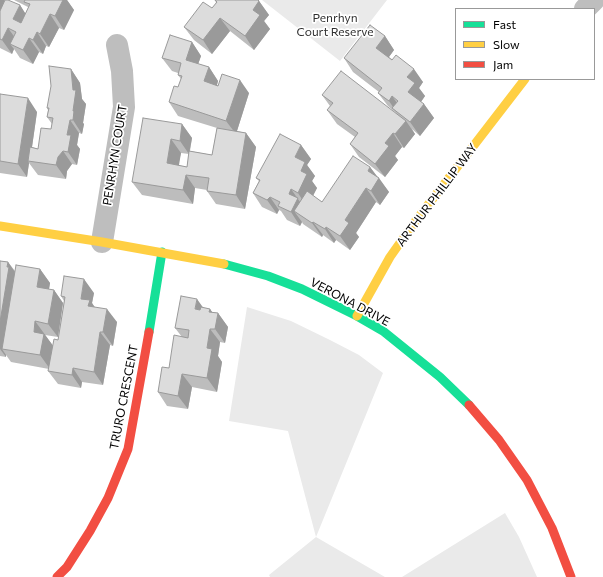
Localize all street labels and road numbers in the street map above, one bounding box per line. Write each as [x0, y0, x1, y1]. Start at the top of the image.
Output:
street label: PENRHYN COURT [100, 103, 130, 207]
street label: ARTHUR PHILLIP WAY [394, 141, 480, 249]
street label: VERONA DRIVE [308, 275, 392, 329]
street label: TRURO CRESCENT [107, 343, 141, 451]

